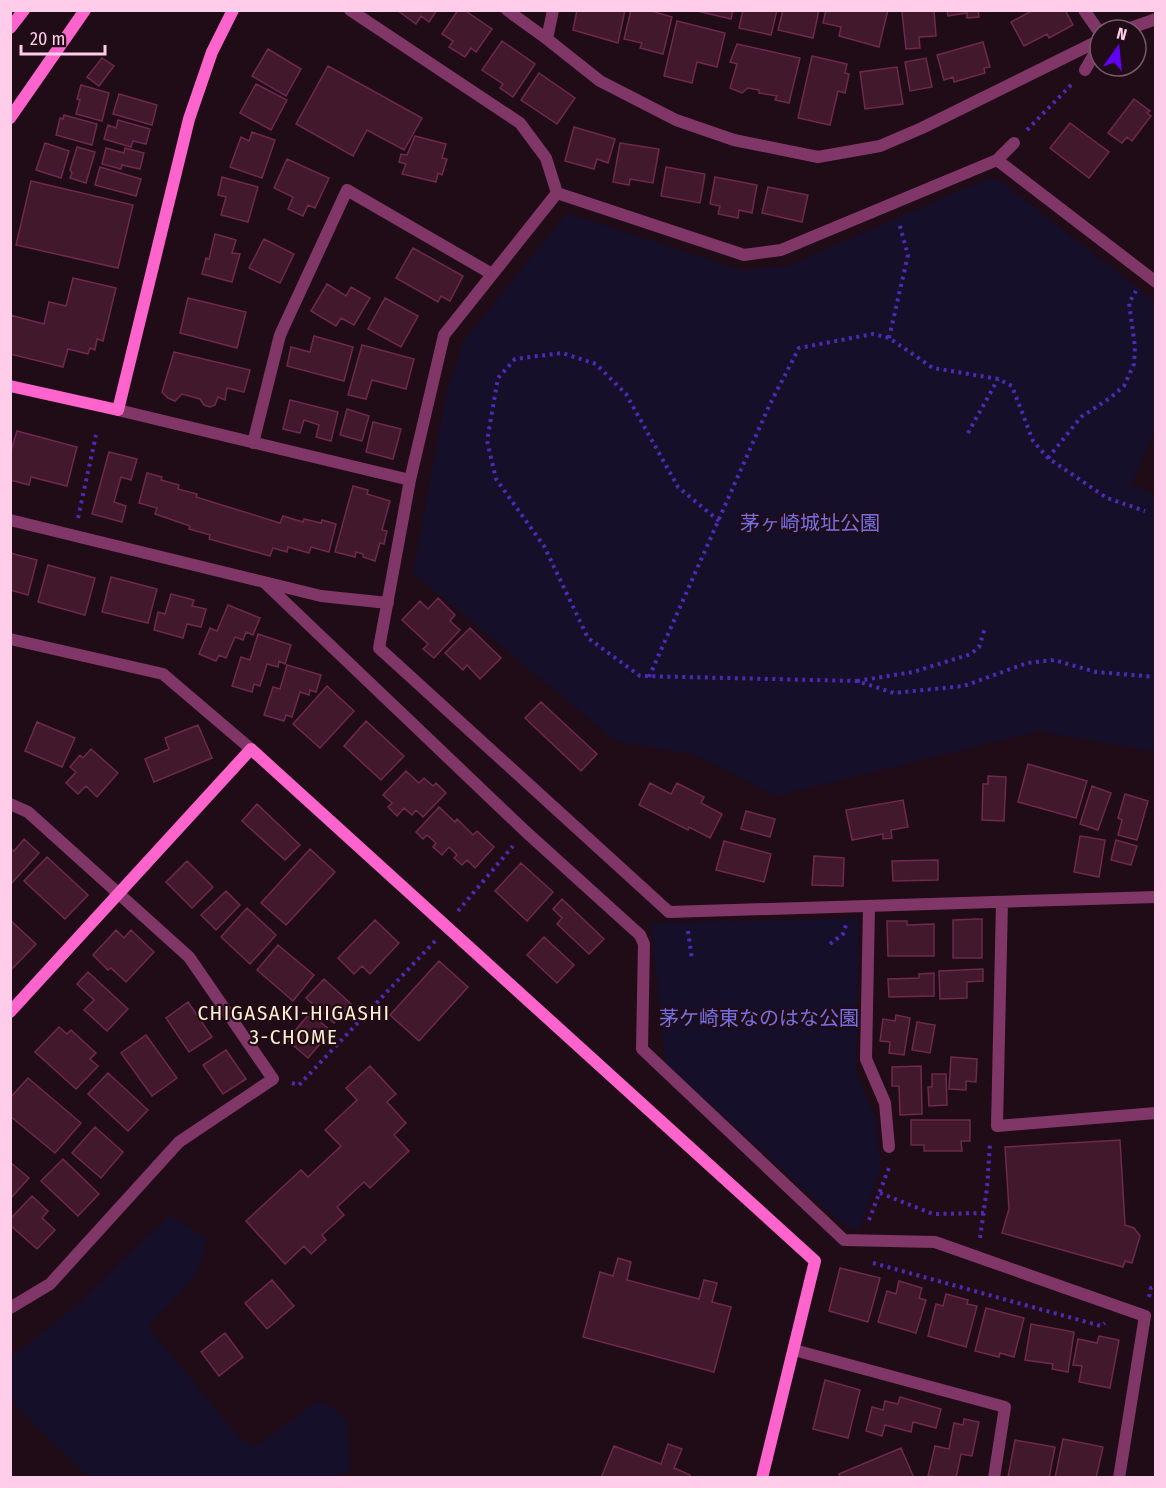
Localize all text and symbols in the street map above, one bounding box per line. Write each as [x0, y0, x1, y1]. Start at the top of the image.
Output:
scale bar [21, 18, 105, 56]
north arrow [1088, 18, 1148, 78]
text: N [1115, 24, 1129, 44]
text: 20 m [30, 28, 65, 50]
park label: 茅ヶ崎城址公園 [740, 511, 880, 535]
district label: CHIGASAKI-HIGASHI 3-CHOME [197, 1000, 391, 1050]
park label: 茅ケ崎東なのはな公園 [659, 1006, 859, 1030]

